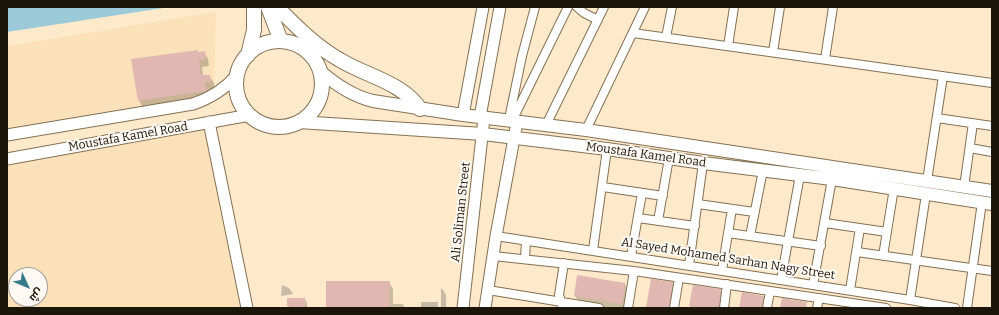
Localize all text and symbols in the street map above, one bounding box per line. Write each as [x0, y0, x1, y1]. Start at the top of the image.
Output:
street label: Moustafa Kamel Road [67, 119, 189, 155]
street label: Moustafa Kamel Road [585, 139, 707, 171]
street label: Ali Soliman Street [449, 161, 473, 263]
street label: Al Sayed Mohamed Sarhan Nagy Street [620, 235, 836, 283]
north arrow [8, 267, 48, 307]
text: ش [27, 285, 46, 305]

